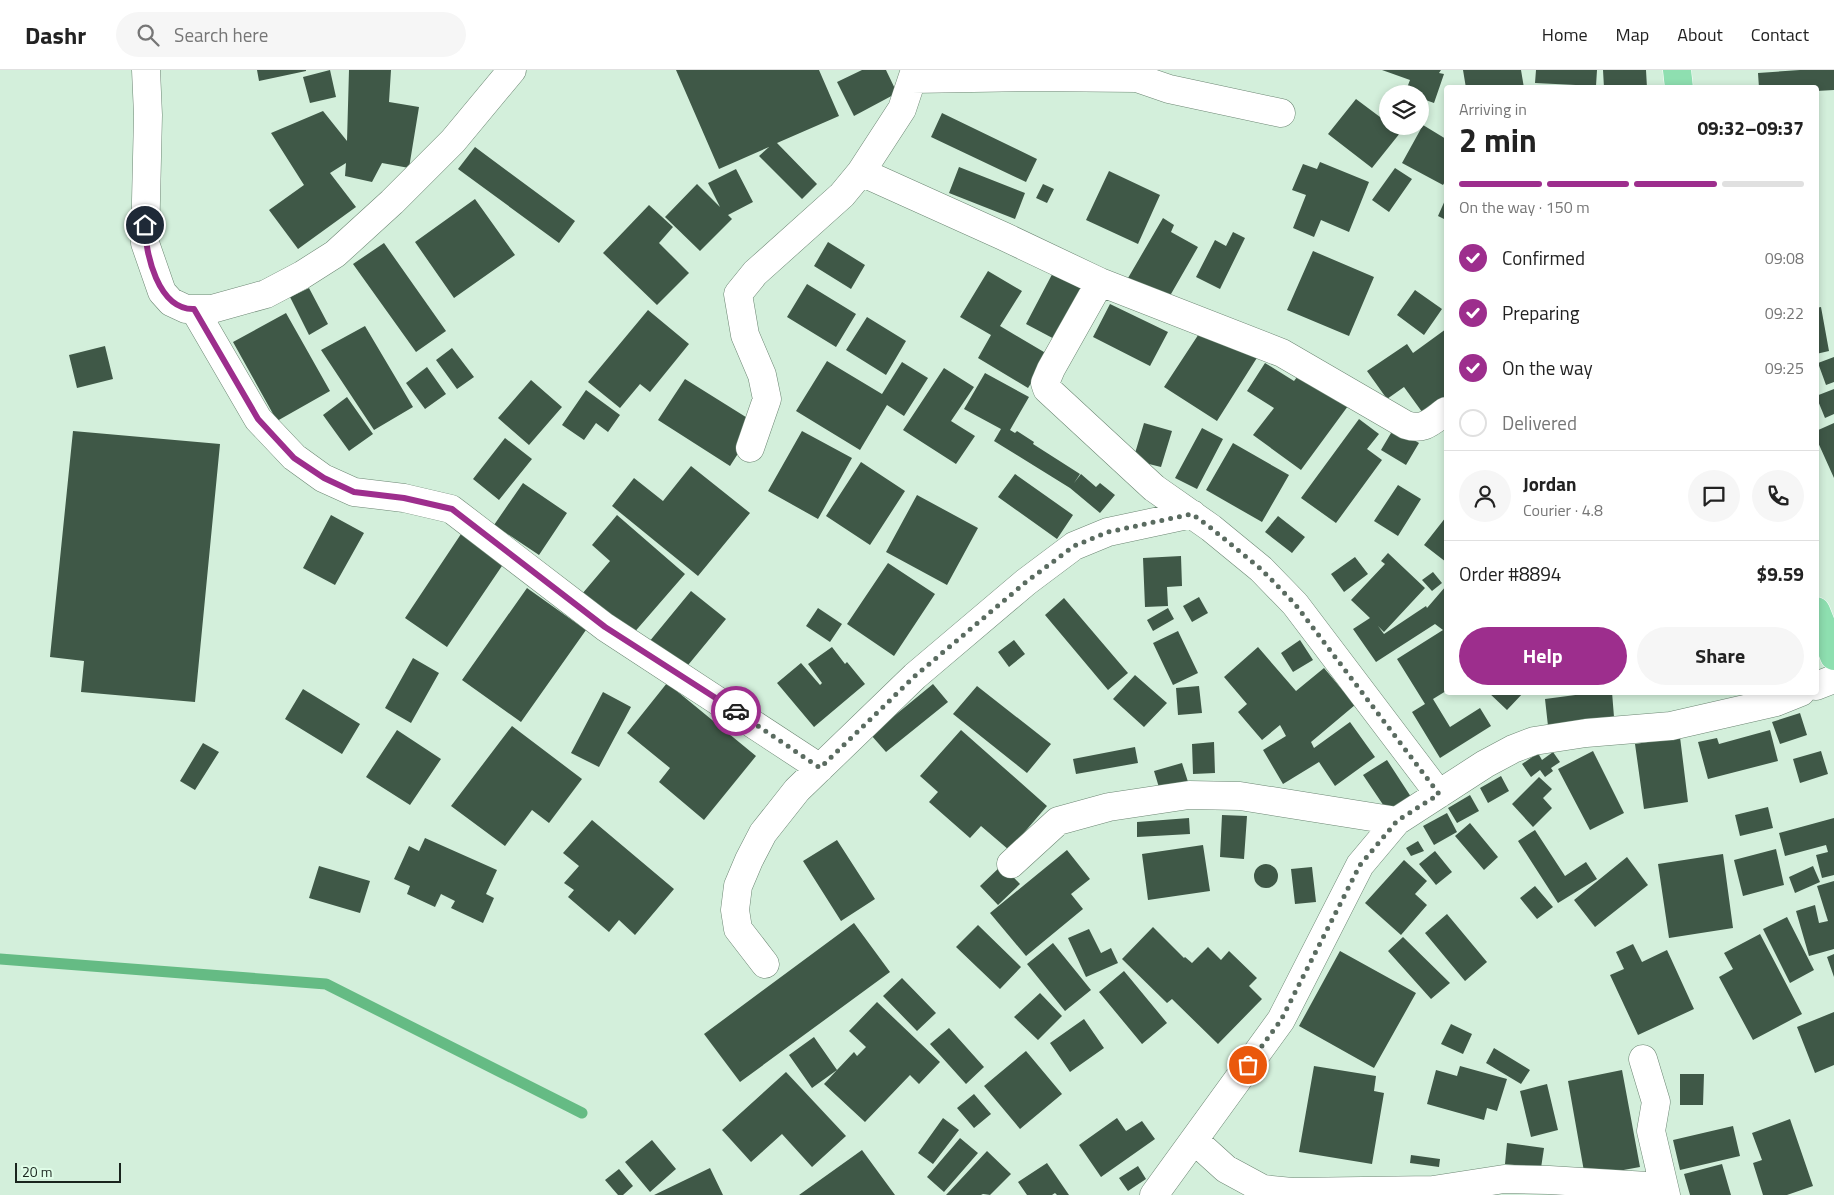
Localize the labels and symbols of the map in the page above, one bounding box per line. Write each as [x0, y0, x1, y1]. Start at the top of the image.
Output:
pin [124, 204, 166, 246]
courier [711, 686, 761, 736]
pin [1227, 1044, 1269, 1086]
scale bar [15, 1160, 121, 1183]

